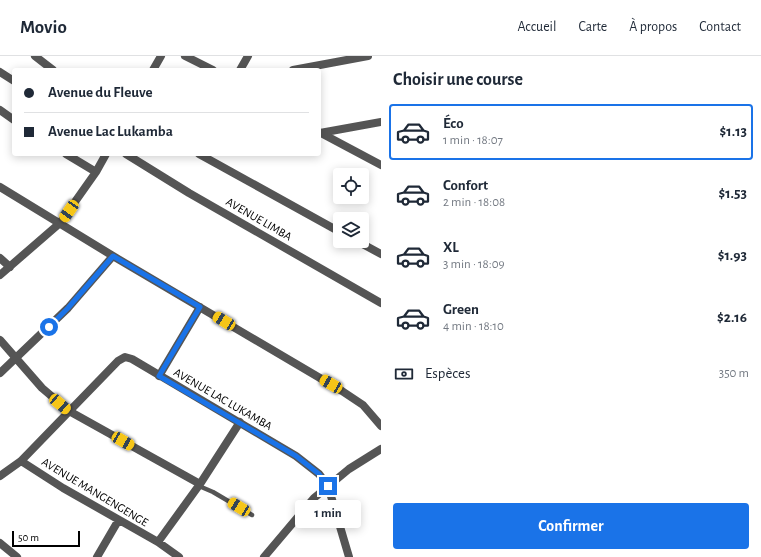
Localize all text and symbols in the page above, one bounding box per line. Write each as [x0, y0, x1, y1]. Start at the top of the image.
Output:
text: Movio [20, 18, 67, 37]
text: Accueil [517, 20, 556, 34]
text: Carte [578, 20, 607, 34]
text: À propos [629, 20, 677, 34]
text: Contact [699, 20, 741, 34]
text: Choisir une course [393, 71, 523, 89]
text: Avenue du Fleuve [48, 85, 153, 100]
icon: car [395, 114, 431, 150]
text: Éco [443, 116, 464, 131]
text: Avenue Lac Lukamba [48, 124, 173, 139]
text: $1.13 [720, 124, 747, 139]
text: 1 min · 18:07 [443, 134, 503, 147]
map controls [333, 168, 369, 248]
button: locate [333, 168, 369, 204]
icon: car [395, 176, 431, 212]
text: Confort [443, 178, 488, 193]
text: $1.53 [718, 186, 747, 201]
street label: AVENUE LIMBA [224, 195, 294, 243]
text: 2 min · 18:08 [443, 196, 505, 209]
car [57, 198, 81, 224]
button: layers [333, 212, 369, 248]
icon: car [395, 238, 431, 274]
text: XL [443, 240, 459, 255]
text: $1.93 [718, 248, 747, 263]
text: 3 min · 18:09 [443, 258, 505, 271]
icon: car [395, 300, 431, 336]
text: Green [443, 302, 479, 317]
car [211, 310, 237, 332]
text: $2.16 [717, 310, 747, 325]
route start [40, 318, 58, 336]
text: 4 min · 18:10 [443, 320, 504, 333]
icon: cash [393, 363, 415, 385]
street label: AVENUE LAC LUKAMBA [172, 366, 274, 432]
text: Espèces [425, 366, 471, 381]
text: 350 m [719, 367, 749, 380]
car [318, 373, 344, 395]
car [47, 392, 73, 416]
car [110, 430, 136, 452]
street label: AVENUE MANGENGENGE [40, 455, 151, 529]
route end [319, 477, 337, 495]
car [226, 496, 252, 518]
callout: 1 min [295, 500, 361, 528]
button: Confirmer [393, 503, 749, 549]
text: 1 min [314, 507, 342, 520]
scale bar [12, 529, 80, 548]
text: 50 m [18, 532, 39, 543]

